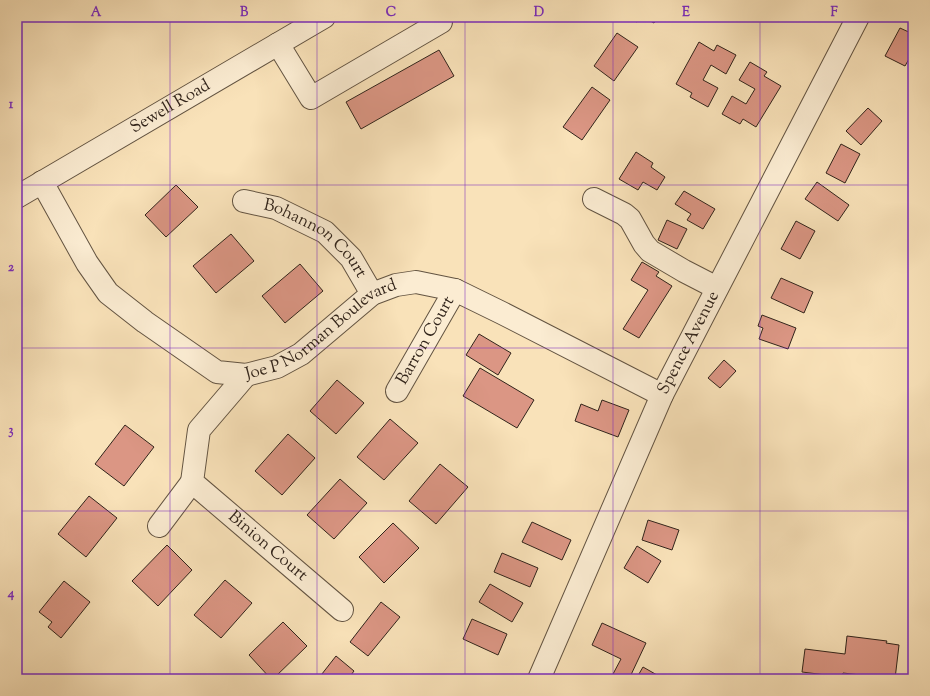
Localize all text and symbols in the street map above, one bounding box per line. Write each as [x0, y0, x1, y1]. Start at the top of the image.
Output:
text: A [91, 4, 102, 22]
text: B [240, 4, 249, 22]
text: C [386, 4, 396, 22]
text: D [534, 4, 544, 22]
text: E [682, 4, 690, 22]
text: F [830, 4, 838, 22]
street label: Sewell Road [126, 74, 215, 140]
text: 1 [9, 96, 14, 114]
street label: Bohannon Court [261, 194, 372, 283]
text: 2 [8, 259, 15, 277]
street label: Joe P Norman Boulevard [242, 274, 401, 387]
street label: Spence Avenue [652, 287, 726, 399]
street label: Barron Court [391, 292, 461, 389]
text: 3 [8, 422, 14, 440]
street label: Binion Court [222, 505, 313, 587]
text: 4 [7, 585, 15, 603]

